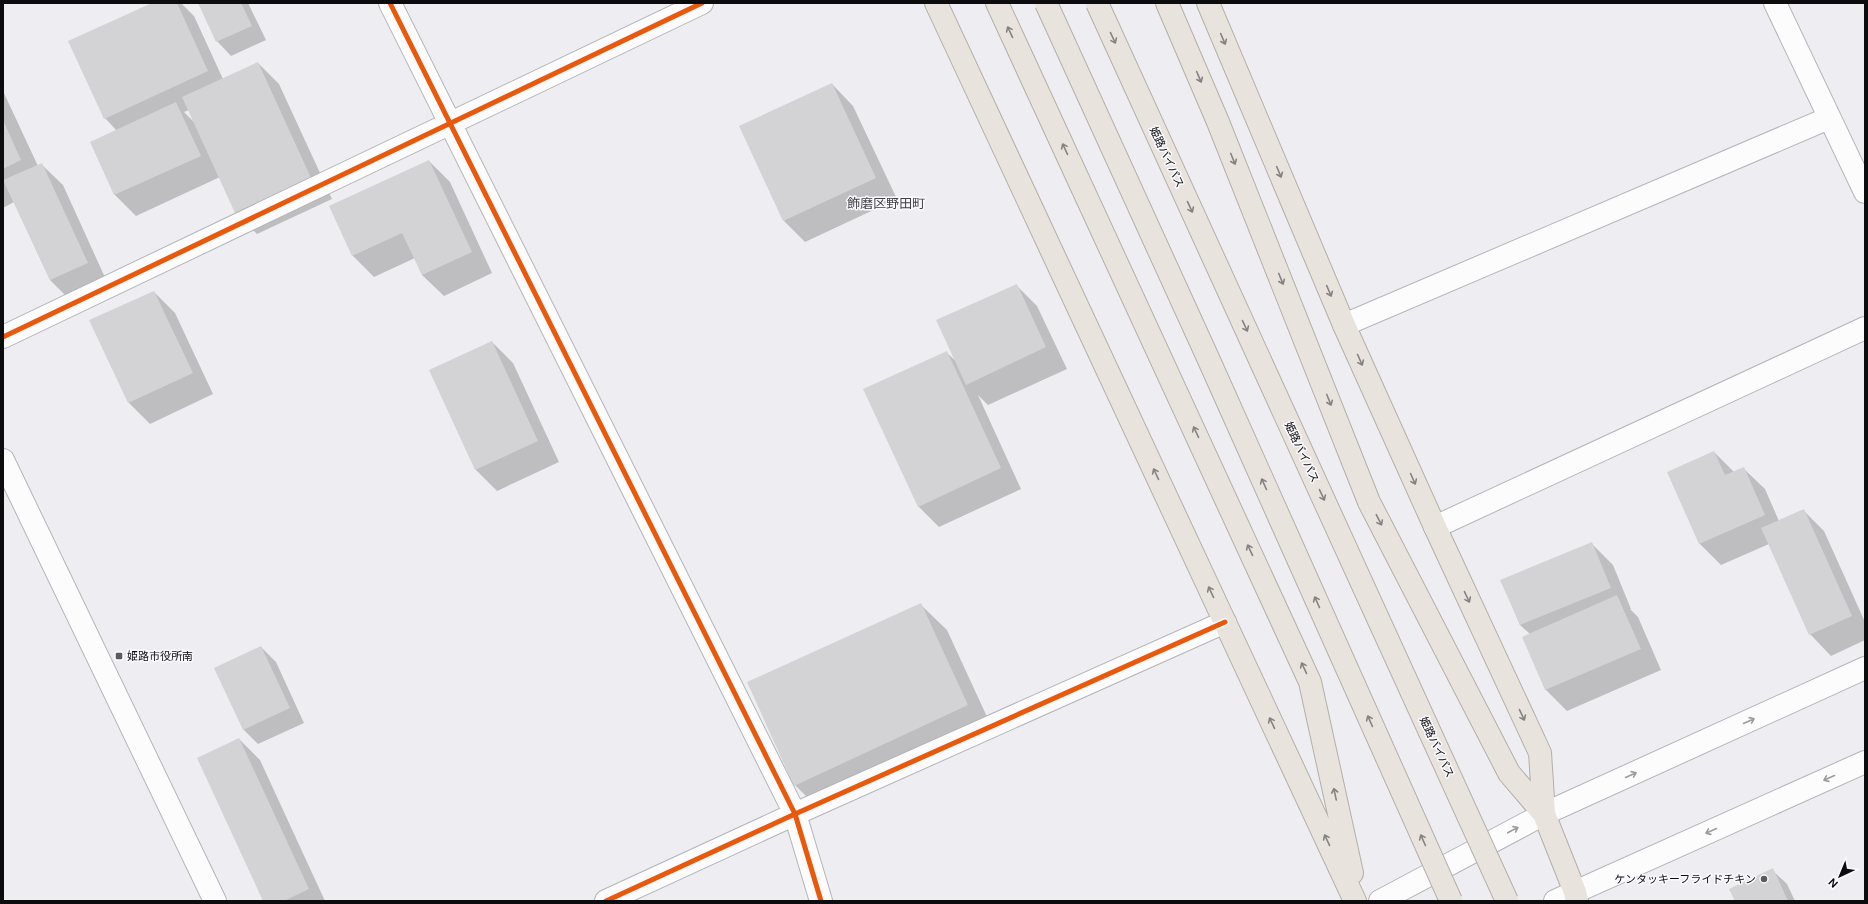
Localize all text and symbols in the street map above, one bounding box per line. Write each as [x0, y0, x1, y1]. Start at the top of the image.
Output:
one-way arrow [1006, 26, 1014, 38]
one-way arrow [1110, 32, 1117, 44]
one-way arrow [1219, 32, 1227, 44]
one-way arrow [1196, 71, 1203, 83]
street label: 姫路バイパス [1147, 124, 1187, 190]
one-way arrow [1061, 144, 1068, 156]
one-way arrow [1229, 152, 1237, 164]
one-way arrow [1276, 165, 1283, 177]
district label: 飾磨区野田町 [847, 195, 925, 212]
one-way arrow [1187, 201, 1195, 213]
one-way arrow [1277, 273, 1285, 285]
one-way arrow [1326, 285, 1334, 297]
one-way arrow [1242, 319, 1249, 331]
one-way arrow [1357, 354, 1364, 366]
one-way arrow [1325, 394, 1333, 406]
street label: 姫路バイパス [1282, 419, 1322, 485]
one-way arrow [1192, 427, 1199, 439]
one-way arrow [1152, 469, 1159, 481]
one-way arrow [1410, 472, 1417, 484]
one-way arrow [1260, 478, 1267, 490]
one-way arrow [1319, 488, 1326, 500]
one-way arrow [1376, 514, 1383, 526]
one-way arrow [1246, 545, 1253, 557]
one-way arrow [1207, 586, 1214, 598]
one-way arrow [1464, 591, 1471, 603]
one-way arrow [1313, 597, 1320, 609]
place label: 姫路市役所南 [127, 649, 193, 663]
marker: 姫路市役所南 [114, 651, 124, 661]
one-way arrow [1300, 663, 1307, 675]
one-way arrow [1519, 708, 1526, 720]
street label: 姫路バイパス [1417, 714, 1457, 780]
one-way arrow [1366, 716, 1373, 728]
one-way arrow [1268, 717, 1275, 729]
one-way arrow [1743, 717, 1755, 724]
one-way arrow [1624, 770, 1636, 778]
one-way arrow [1824, 775, 1836, 782]
one-way arrow [1330, 788, 1338, 801]
one-way arrow [1507, 826, 1519, 834]
one-way arrow [1705, 828, 1717, 835]
one-way arrow [1419, 834, 1426, 846]
one-way arrow [1323, 835, 1330, 847]
north arrow [1820, 856, 1860, 896]
place label: ケンタッキーフライドチキン [1614, 872, 1756, 886]
marker: ケンタッキーフライドチキン [1759, 874, 1769, 884]
text: N [1825, 875, 1841, 891]

